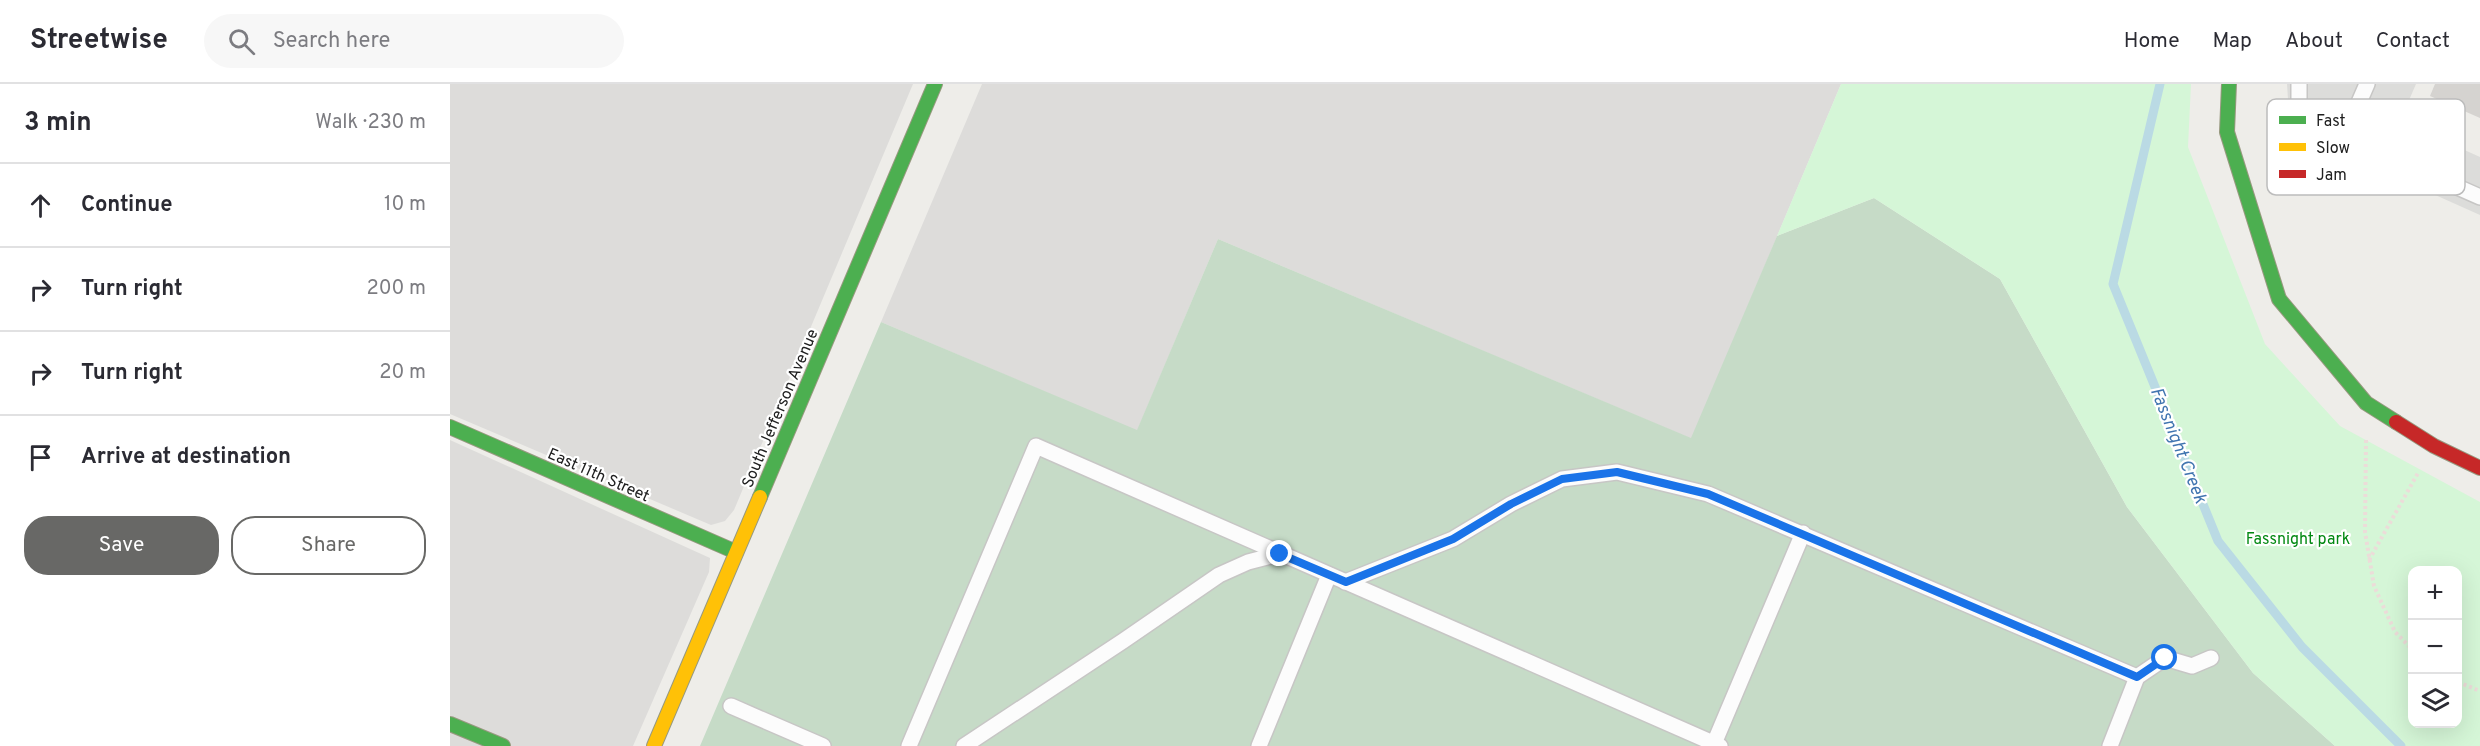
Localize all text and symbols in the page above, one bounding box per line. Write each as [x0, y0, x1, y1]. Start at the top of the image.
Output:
search box [204, 14, 624, 68]
text: Streetwise [30, 23, 168, 59]
icon: search [225, 25, 258, 58]
text: Search here [273, 28, 390, 55]
text: Home [2124, 28, 2180, 55]
text: Map [2213, 28, 2252, 55]
text: About [2285, 28, 2343, 55]
text: Contact [2376, 28, 2450, 55]
legend [2267, 99, 2465, 195]
text: 3 min [24, 107, 92, 140]
text: Walk · 230 m [315, 110, 426, 136]
text: Fast [2316, 112, 2346, 132]
text: Slow [2316, 139, 2350, 159]
text: Jam [2316, 166, 2347, 186]
icon: ahead [24, 189, 57, 222]
text: Continue [81, 192, 172, 219]
text: 10 m [384, 192, 426, 218]
icon: right [24, 273, 57, 306]
text: Turn right [81, 276, 183, 303]
text: 200 m [367, 276, 426, 302]
street label: South Jefferson Avenue [738, 326, 823, 491]
icon: right [24, 357, 57, 390]
text: Turn right [81, 360, 183, 387]
text: 20 m [379, 360, 426, 386]
water label: Fassnight Creek [2144, 384, 2212, 508]
icon: arrive [24, 441, 57, 474]
text: Arrive at destination [81, 444, 291, 471]
street label: East 11th Street [544, 444, 652, 507]
button: Save [24, 516, 219, 575]
button: Share [231, 516, 426, 575]
park label: Fassnight park [2246, 530, 2350, 550]
route end [1266, 540, 1292, 566]
map controls [2408, 566, 2462, 728]
button: + [2408, 566, 2462, 620]
button: − [2408, 620, 2462, 674]
route start [2151, 644, 2177, 670]
button: layers [2408, 674, 2462, 728]

